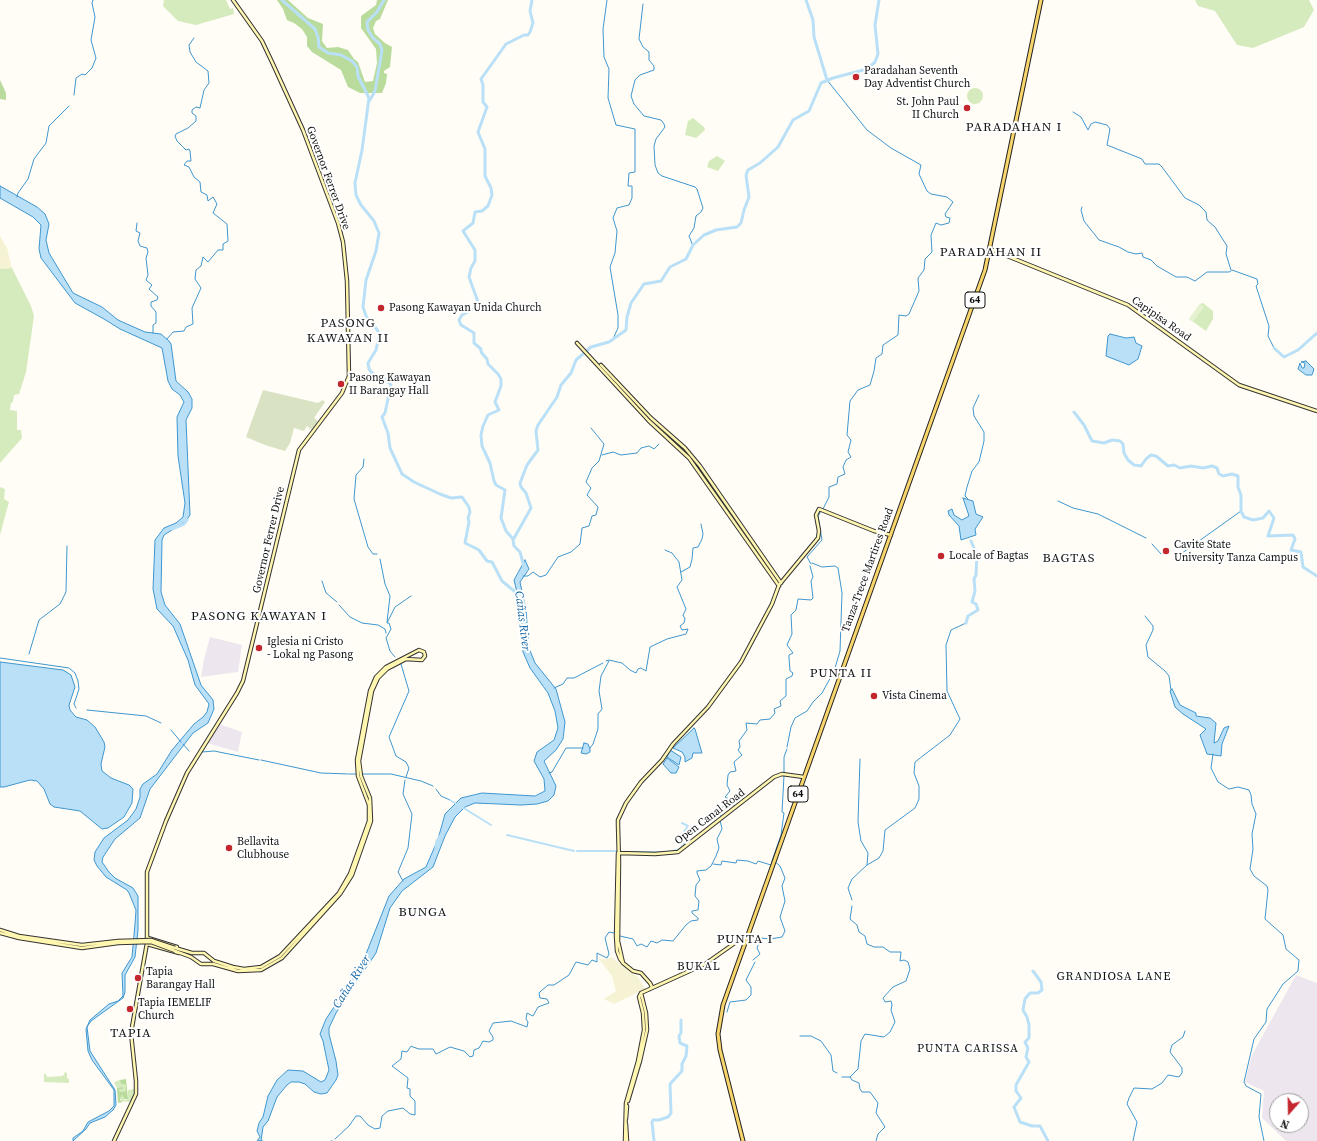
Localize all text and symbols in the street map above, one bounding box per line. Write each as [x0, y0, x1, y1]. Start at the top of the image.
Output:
place label: Paradahan Seventh Day Adventist Church [864, 64, 970, 90]
marker: Paradahan Seventh Day Adventist Church [851, 72, 861, 82]
place label: St. John Paul II Church [897, 95, 959, 121]
marker: St. John Paul II Church [962, 103, 972, 113]
district label: PARADAHAN I [966, 120, 1062, 136]
street label: Governor Ferrer Drive [303, 124, 353, 232]
district label: PARADAHAN II [940, 245, 1042, 261]
road number: 64 [965, 292, 985, 308]
street label: Capipisa Road [1129, 294, 1193, 344]
place label: Pasong Kawayan Unida Church [389, 301, 542, 315]
marker: Pasong Kawayan Unida Church [376, 303, 386, 313]
district label: PASONG KAWAYAN II [307, 316, 389, 347]
place label: Pasong Kawayan II Barangay Hall [349, 371, 431, 397]
marker: Pasong Kawayan II Barangay Hall [336, 379, 346, 389]
street label: Governor Ferrer Drive [250, 485, 288, 595]
street label: Tanza-Trece Martires Road [839, 506, 897, 634]
place label: Cavite State University Tanza Campus [1174, 538, 1298, 564]
marker: Cavite State University Tanza Campus [1161, 546, 1171, 556]
place label: Locale of Bagtas [949, 549, 1029, 563]
marker: Locale of Bagtas [936, 551, 946, 561]
district label: BAGTAS [1043, 551, 1095, 567]
water label: Cañas River [511, 590, 533, 652]
district label: PASONG KAWAYAN I [191, 609, 327, 625]
place label: Iglesia ni Cristo - Lokal ng Pasong [267, 635, 353, 661]
marker: Iglesia ni Cristo - Lokal ng Pasong [254, 643, 264, 653]
district label: PUNTA II [810, 666, 872, 682]
place label: Vista Cinema [882, 689, 947, 703]
marker: Vista Cinema [869, 691, 879, 701]
street label: Open Canal Road [672, 786, 748, 848]
road number: 64 [788, 786, 808, 802]
place label: Bellavita Clubhouse [237, 835, 289, 861]
marker: Bellavita Clubhouse [224, 843, 234, 853]
district label: BUNGA [399, 905, 447, 921]
district label: PUNTA I [717, 932, 773, 948]
water label: Cañas River [330, 953, 374, 1011]
district label: BUKAL [677, 960, 721, 974]
place label: Tapia Barangay Hall [146, 965, 215, 991]
district label: GRANDIOSA LANE [1057, 970, 1171, 984]
marker: Tapia Barangay Hall [133, 973, 143, 983]
place label: Tapia IEMELIF Church [138, 996, 211, 1022]
marker: Tapia IEMELIF Church [125, 1004, 135, 1014]
district label: TAPIA [110, 1026, 152, 1042]
district label: PUNTA CARISSA [917, 1042, 1019, 1056]
north arrow [1269, 1093, 1309, 1133]
text: N [1279, 1115, 1291, 1132]

